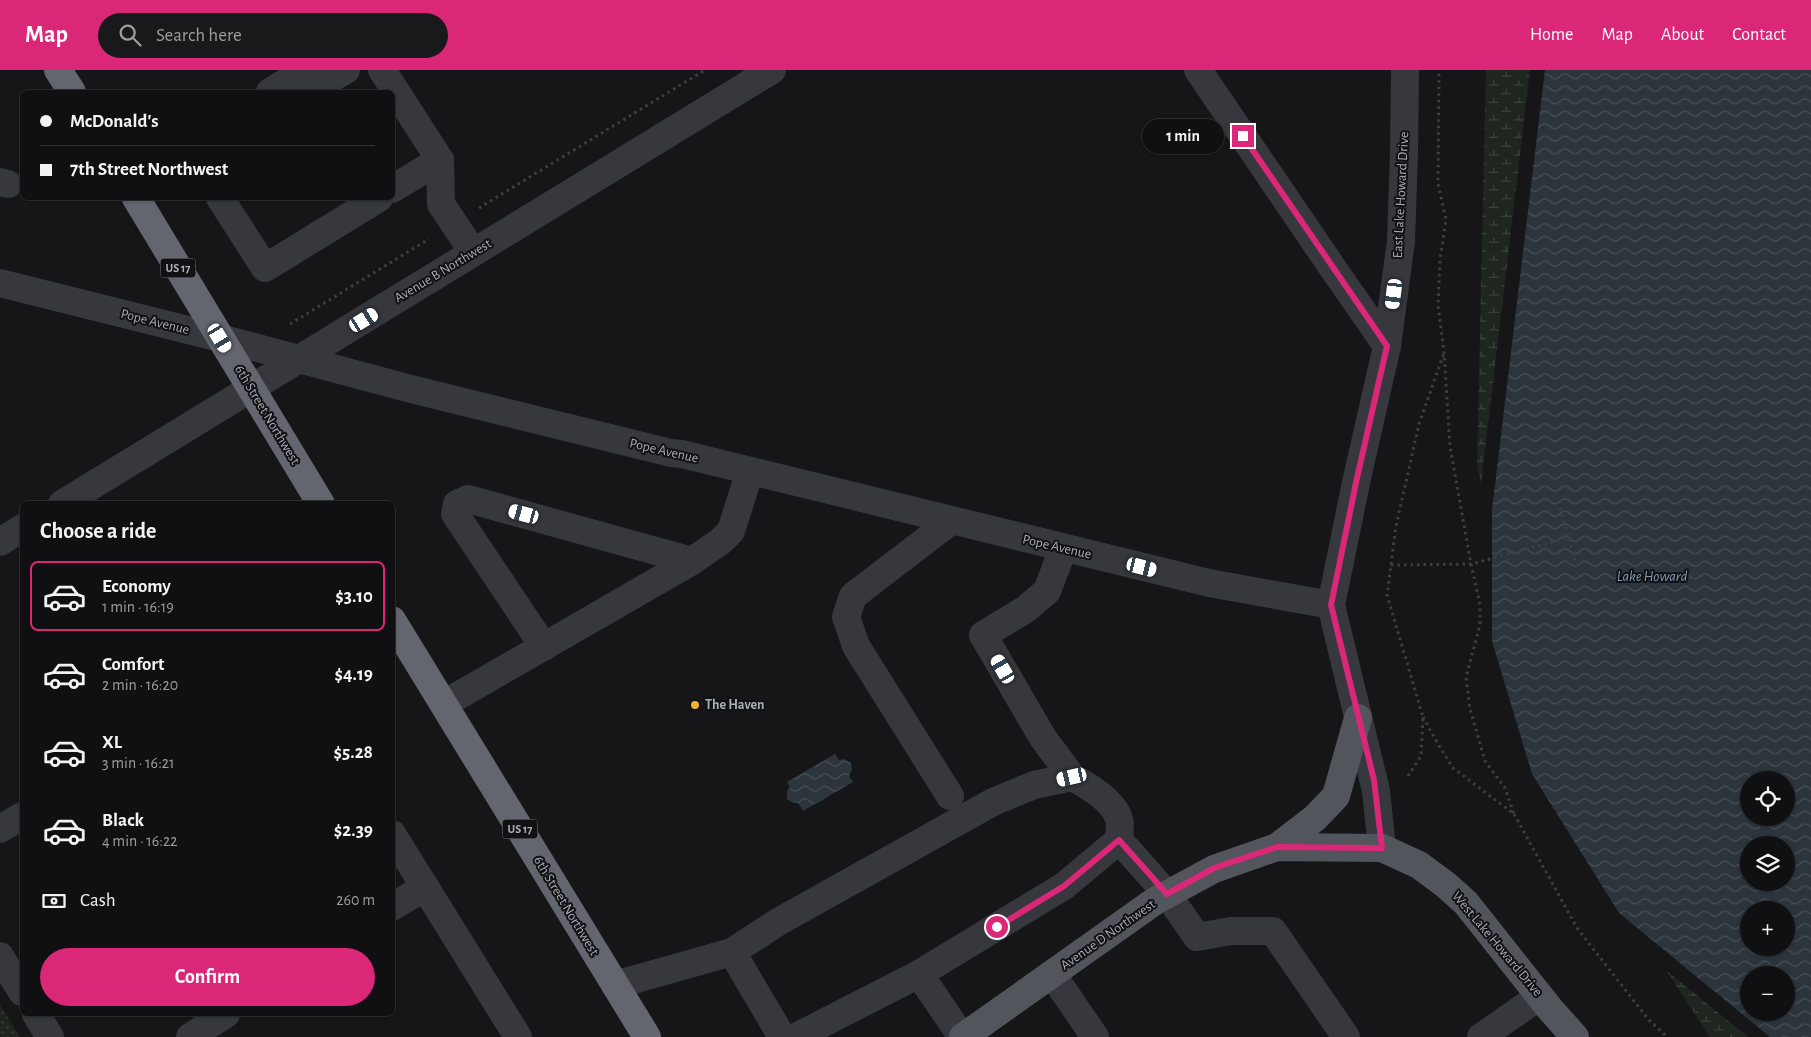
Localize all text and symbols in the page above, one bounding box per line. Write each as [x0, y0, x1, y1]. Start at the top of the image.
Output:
search box [98, 13, 448, 58]
icon: search [116, 21, 144, 49]
text: Map [25, 23, 68, 47]
text: Search here [156, 26, 242, 45]
text: Home [1530, 26, 1573, 44]
text: Map [1601, 26, 1633, 44]
text: About [1661, 26, 1704, 44]
text: Contact [1732, 26, 1786, 44]
text: McDonald's [70, 112, 159, 131]
callout: 1 min [1143, 118, 1226, 154]
route end [1232, 125, 1254, 147]
text: 1 min [1166, 128, 1200, 144]
street label: East Lake Howard Drive [1391, 131, 1411, 259]
text: 7th Street Northwest [70, 160, 228, 179]
street label: Avenue B Northwest [392, 236, 494, 305]
road number: US 17 [160, 258, 196, 278]
car [1384, 278, 1403, 310]
car [347, 306, 380, 334]
street label: Pope Avenue [119, 307, 191, 337]
car [205, 321, 234, 355]
street label: 6th Street Northwest [232, 363, 302, 468]
street label: Pope Avenue [628, 436, 700, 466]
car [507, 503, 540, 525]
text: Choose a ride [40, 520, 156, 542]
street label: Pope Avenue [1021, 532, 1093, 562]
car [1125, 556, 1158, 578]
water label: Lake Howard [1617, 569, 1688, 584]
icon: car [42, 574, 87, 619]
text: Economy [102, 577, 171, 596]
text: $3.10 [335, 587, 373, 606]
text: 1 min · 16:19 [102, 599, 174, 615]
icon: car [42, 652, 87, 697]
car [989, 652, 1016, 686]
text: Comfort [102, 655, 164, 674]
text: $4.19 [335, 665, 373, 684]
text: 2 min · 16:20 [102, 677, 178, 693]
place label: The Haven [705, 698, 765, 712]
marker: The Haven [689, 699, 701, 711]
icon: car [42, 730, 87, 775]
text: XL [102, 733, 122, 752]
text: $5.28 [334, 743, 373, 762]
text: 3 min · 16:21 [102, 755, 175, 771]
car [1055, 766, 1088, 788]
map controls [1740, 771, 1795, 1021]
button: locate [1740, 771, 1795, 826]
icon: car [42, 808, 87, 853]
text: Black [102, 811, 144, 830]
road number: US 17 [502, 820, 538, 839]
text: $2.39 [334, 821, 373, 840]
text: 4 min · 16:22 [102, 833, 177, 849]
button: layers [1740, 836, 1795, 891]
street label: 6th Street Northwest [531, 854, 601, 959]
icon: cash [40, 887, 68, 915]
street label: West Lake Howard Drive [1449, 889, 1545, 999]
text: Cash [80, 891, 116, 910]
text: 260 m [336, 892, 375, 908]
street label: Avenue D Northwest [1058, 897, 1158, 973]
button: + [1740, 901, 1795, 956]
route start [986, 916, 1008, 938]
button: Confirm [40, 948, 375, 1006]
button: − [1740, 966, 1795, 1021]

